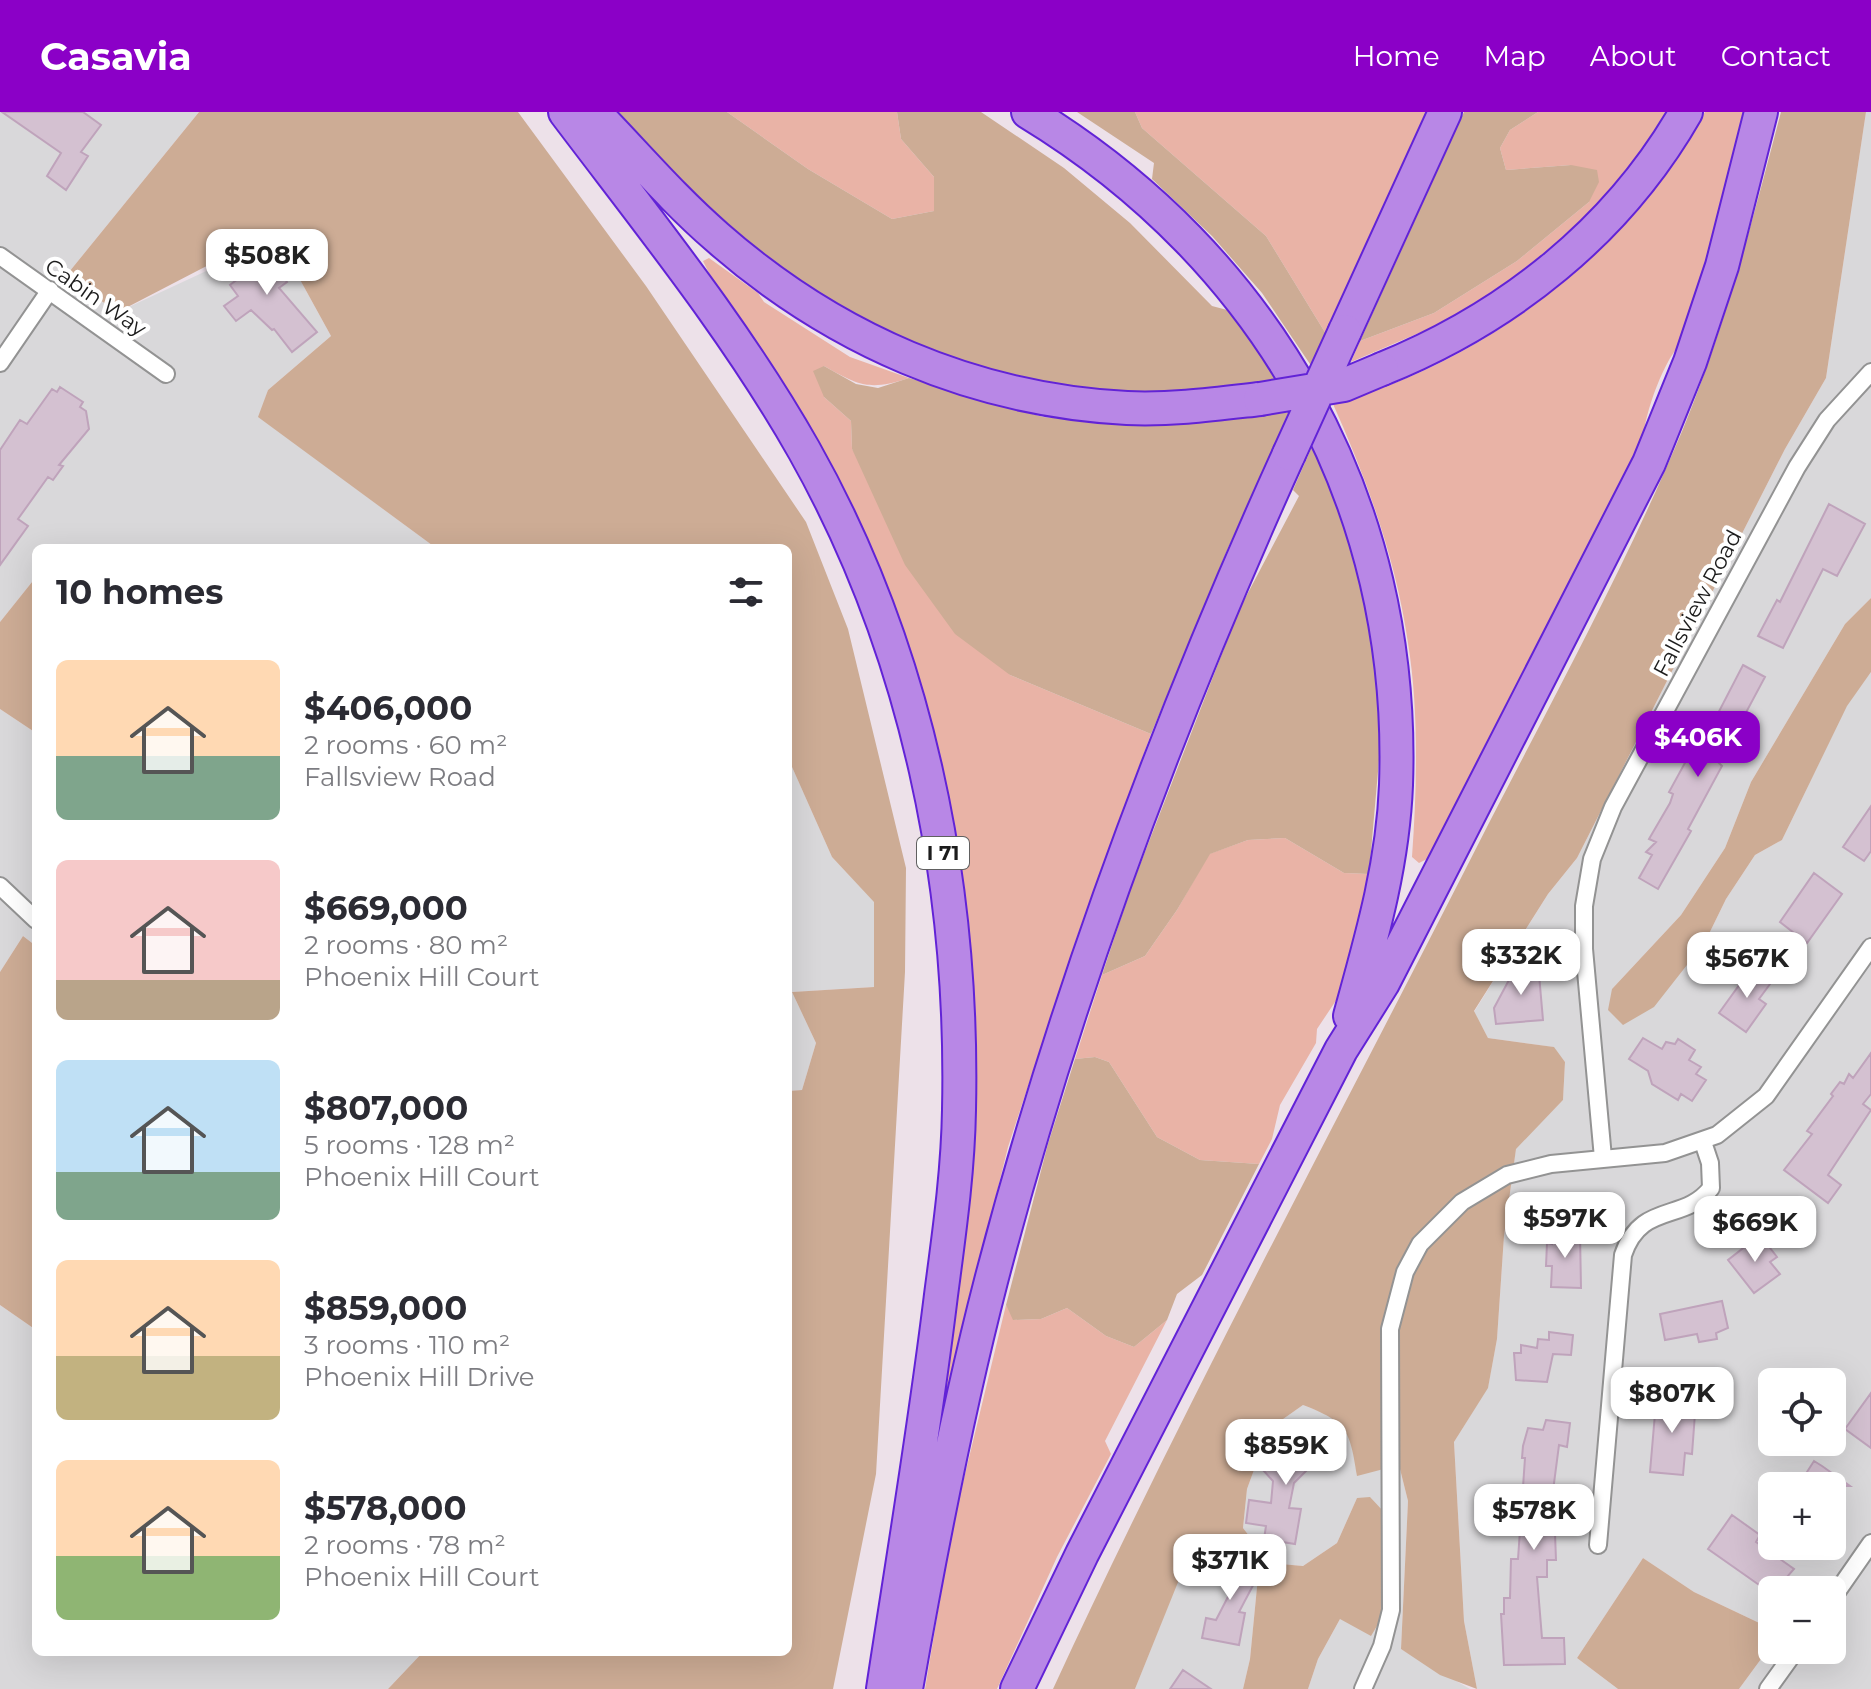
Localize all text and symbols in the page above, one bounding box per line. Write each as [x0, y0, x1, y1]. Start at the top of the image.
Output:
text: Casavia [40, 33, 192, 80]
text: Home [1353, 39, 1440, 73]
text: Map [1484, 39, 1546, 73]
text: About [1590, 39, 1677, 73]
text: Contact [1721, 39, 1831, 73]
pin: $508K [211, 229, 323, 297]
text: $508K [224, 239, 310, 271]
street label: Cabin Way [40, 253, 152, 342]
street label: Fallsview Road [1647, 525, 1747, 681]
icon: filters [724, 570, 768, 614]
text: 10 homes [56, 571, 223, 613]
text: $406,000 [304, 687, 472, 729]
icon: home [120, 692, 216, 788]
pin: $406K [1642, 711, 1754, 779]
text: $406K [1654, 721, 1742, 753]
text: 2 rooms · 60 m² [304, 729, 507, 761]
text: Fallsview Road [304, 761, 496, 793]
road number: I 71 [917, 837, 969, 869]
text: $669,000 [304, 887, 468, 929]
icon: home [120, 892, 216, 988]
text: 2 rooms · 80 m² [304, 929, 508, 961]
pin: $332K [1465, 929, 1577, 997]
pin: $567K [1691, 932, 1803, 1000]
text: $332K [1480, 939, 1562, 971]
text: $567K [1705, 942, 1789, 974]
text: Phoenix Hill Court [304, 961, 539, 993]
text: $807,000 [304, 1087, 468, 1129]
icon: home [120, 1092, 216, 1188]
text: 5 rooms · 128 m² [304, 1129, 515, 1161]
text: Phoenix Hill Court [304, 1161, 539, 1193]
pin: $597K [1509, 1192, 1621, 1260]
pin: $669K [1699, 1196, 1811, 1264]
text: $597K [1523, 1202, 1607, 1234]
text: $669K [1712, 1206, 1798, 1238]
text: $859,000 [304, 1287, 467, 1329]
icon: home [120, 1292, 216, 1388]
text: 3 rooms · 110 m² [304, 1329, 510, 1361]
text: Phoenix Hill Drive [304, 1361, 535, 1393]
pin: $807K [1616, 1367, 1728, 1435]
map controls [1758, 1368, 1846, 1664]
button: locate [1758, 1368, 1846, 1456]
text: $807K [1629, 1377, 1715, 1409]
pin: $859K [1230, 1419, 1342, 1487]
text: $859K [1243, 1429, 1329, 1461]
button: + [1758, 1472, 1846, 1560]
pin: $578K [1478, 1484, 1590, 1552]
text: $578,000 [304, 1487, 467, 1529]
icon: home [120, 1492, 216, 1588]
text: $578K [1492, 1494, 1576, 1526]
text: 2 rooms · 78 m² [304, 1529, 506, 1561]
pin: $371K [1174, 1534, 1286, 1602]
text: $371K [1191, 1544, 1269, 1576]
text: Phoenix Hill Court [304, 1561, 539, 1593]
button: − [1758, 1576, 1846, 1664]

